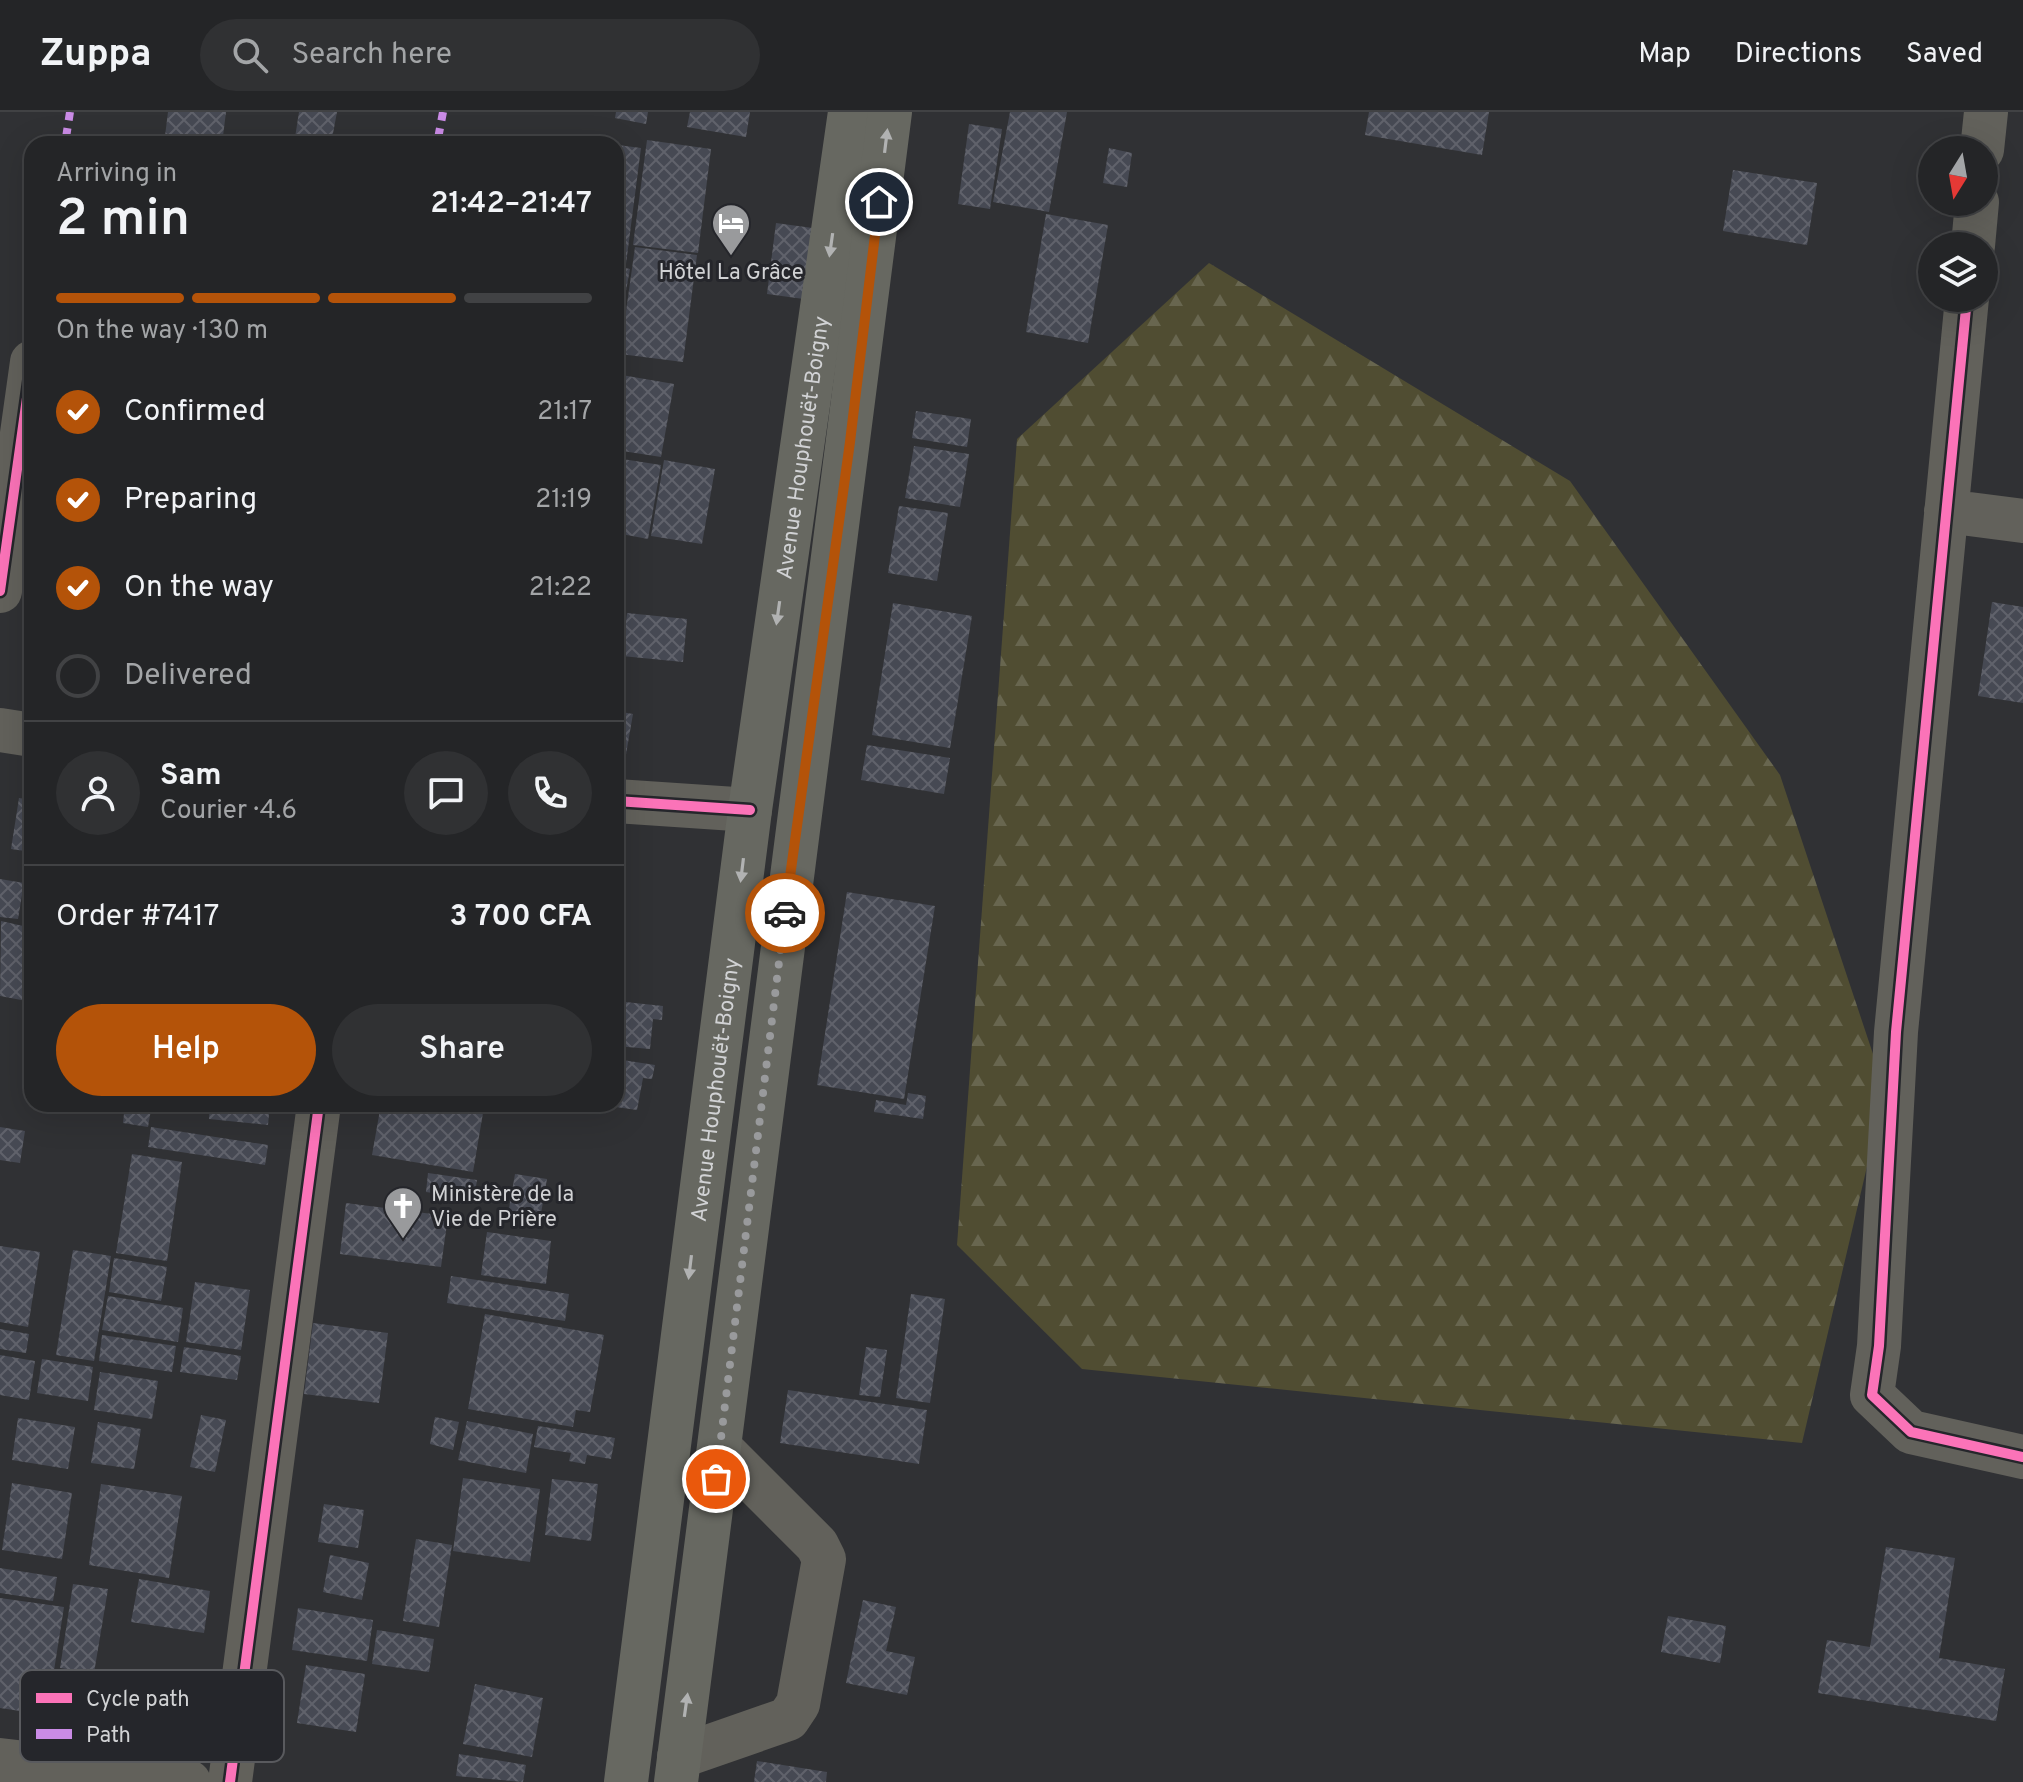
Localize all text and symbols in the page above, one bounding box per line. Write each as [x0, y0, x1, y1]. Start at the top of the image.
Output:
search box [200, 19, 760, 91]
text: Zuppa [40, 31, 152, 80]
icon: search [228, 33, 272, 77]
text: Search here [292, 37, 452, 74]
text: Map [1638, 37, 1691, 73]
text: Directions [1735, 37, 1862, 73]
text: Saved [1906, 37, 1983, 73]
one-way arrow [880, 129, 893, 154]
north arrow [1918, 136, 1998, 216]
map controls [1918, 136, 1998, 312]
text: Arriving in [56, 158, 177, 191]
pin [845, 168, 913, 236]
icon: home [857, 180, 901, 224]
text: 21:42–21:47 [430, 186, 592, 223]
text: 2 min [56, 188, 190, 254]
hotel icon: Hôtel La Grâce [710, 202, 752, 257]
button: layers [1918, 232, 1998, 312]
one-way arrow [824, 233, 837, 258]
place label: Hôtel La Grâce [658, 260, 804, 287]
street label: Avenue Houphouët-Boigny [772, 314, 837, 581]
text: On the way · 130 m [56, 315, 268, 348]
icon: check [56, 390, 100, 434]
text: Confirmed [124, 394, 266, 431]
text: 21:17 [537, 396, 592, 429]
icon: check [56, 478, 100, 522]
text: Preparing [124, 482, 257, 519]
text: 21:19 [535, 484, 592, 517]
icon: check [56, 566, 100, 610]
text: On the way [124, 570, 274, 607]
text: 21:22 [529, 572, 592, 605]
one-way arrow [771, 601, 784, 626]
text: Delivered [124, 658, 252, 695]
button: person [56, 751, 140, 835]
button: chat [404, 751, 488, 835]
button: phone [508, 751, 592, 835]
text: Sam [160, 758, 222, 795]
text: Courier · 4.6 [160, 795, 297, 828]
one-way arrow [736, 858, 749, 883]
courier [745, 873, 825, 953]
icon: car [763, 891, 807, 935]
text: Order #7417 [56, 899, 219, 936]
text: 3 700 CFA [449, 899, 592, 936]
street label: Avenue Houphouët-Boigny [687, 956, 747, 1223]
button: Help [56, 1004, 316, 1096]
button: Share [332, 1004, 592, 1096]
place label: Ministère de la Vie de Prière [431, 1182, 574, 1234]
church icon: Ministère de la Vie de Prière [382, 1185, 424, 1240]
one-way arrow [684, 1255, 697, 1280]
pin [682, 1445, 750, 1513]
icon: bag [694, 1457, 738, 1501]
legend [20, 1670, 284, 1762]
text: Cycle path [86, 1687, 190, 1714]
one-way arrow [680, 1692, 693, 1717]
text: Path [86, 1723, 131, 1750]

